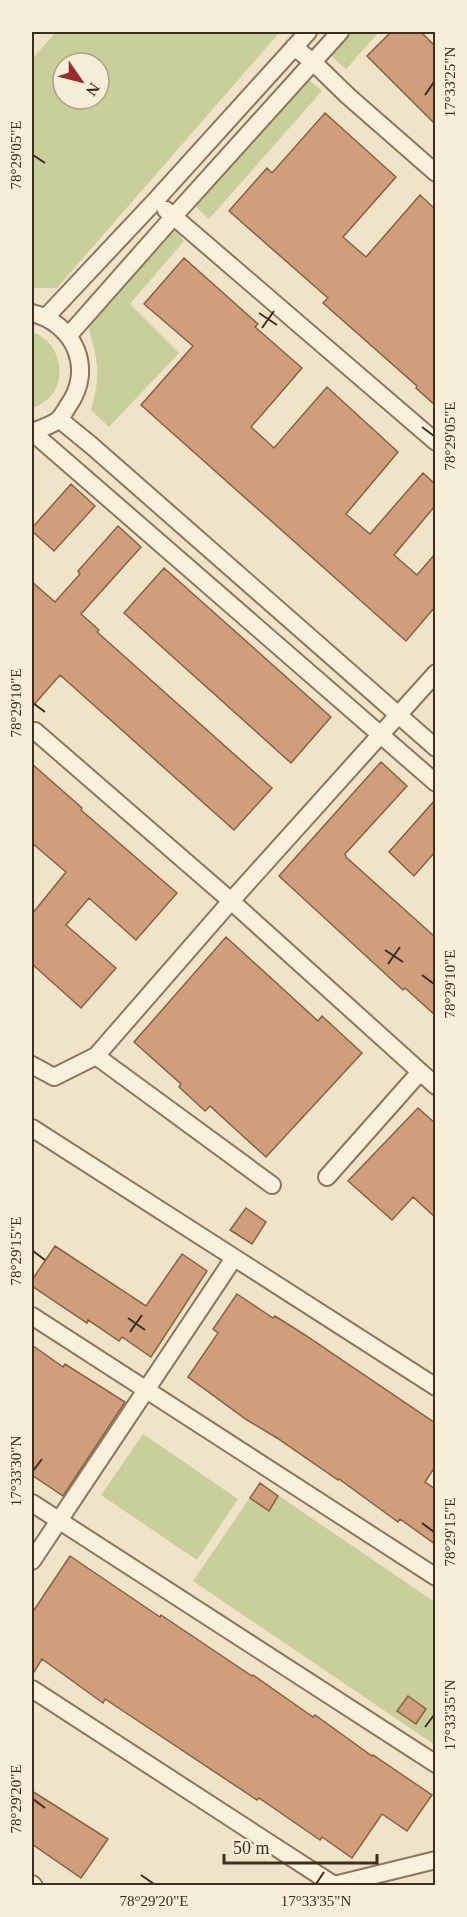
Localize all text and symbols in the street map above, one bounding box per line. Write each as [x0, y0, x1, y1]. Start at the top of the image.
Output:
text: 17°33'25"N [442, 47, 458, 117]
north arrow [51, 51, 111, 111]
text: N [82, 80, 103, 99]
text: 78°29'05"E [8, 121, 24, 190]
text: 78°29'05"E [442, 402, 458, 471]
text: 78°29'10"E [8, 669, 24, 738]
text: 78°29'10"E [442, 950, 458, 1019]
text: 78°29'15"E [8, 1217, 24, 1286]
text: 17°33'30"N [8, 1436, 24, 1506]
text: 78°29'15"E [442, 1498, 458, 1567]
text: 17°33'35"N [442, 1680, 458, 1750]
text: 78°29'20"E [8, 1765, 24, 1834]
scale bar [224, 1827, 377, 1865]
text: 50 m [233, 1838, 270, 1858]
text: 78°29'20"E [120, 1893, 189, 1909]
text: 17°33'35"N [281, 1893, 351, 1909]

